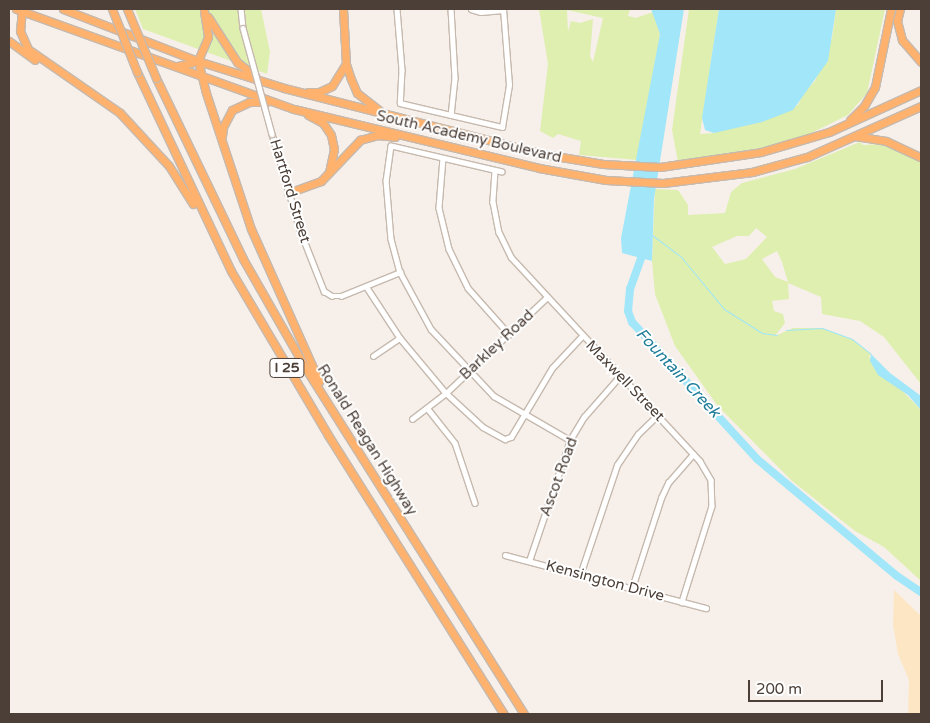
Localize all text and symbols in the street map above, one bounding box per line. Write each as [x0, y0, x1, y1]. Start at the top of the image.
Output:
street label: South Academy Boulevard [375, 107, 563, 167]
street label: Hartford Street [266, 137, 314, 245]
street label: Barkley Road [456, 306, 538, 384]
water label: Fountain Creek [632, 324, 724, 422]
street label: Maxwell Street [582, 337, 668, 425]
road number: I 25 [268, 356, 306, 379]
street label: Ronald Reagan Highway [313, 361, 421, 519]
street label: Ascot Road [536, 435, 582, 519]
street label: Kensington Drive [544, 557, 666, 605]
scale bar [750, 670, 885, 702]
text: 200 m [756, 680, 802, 698]

